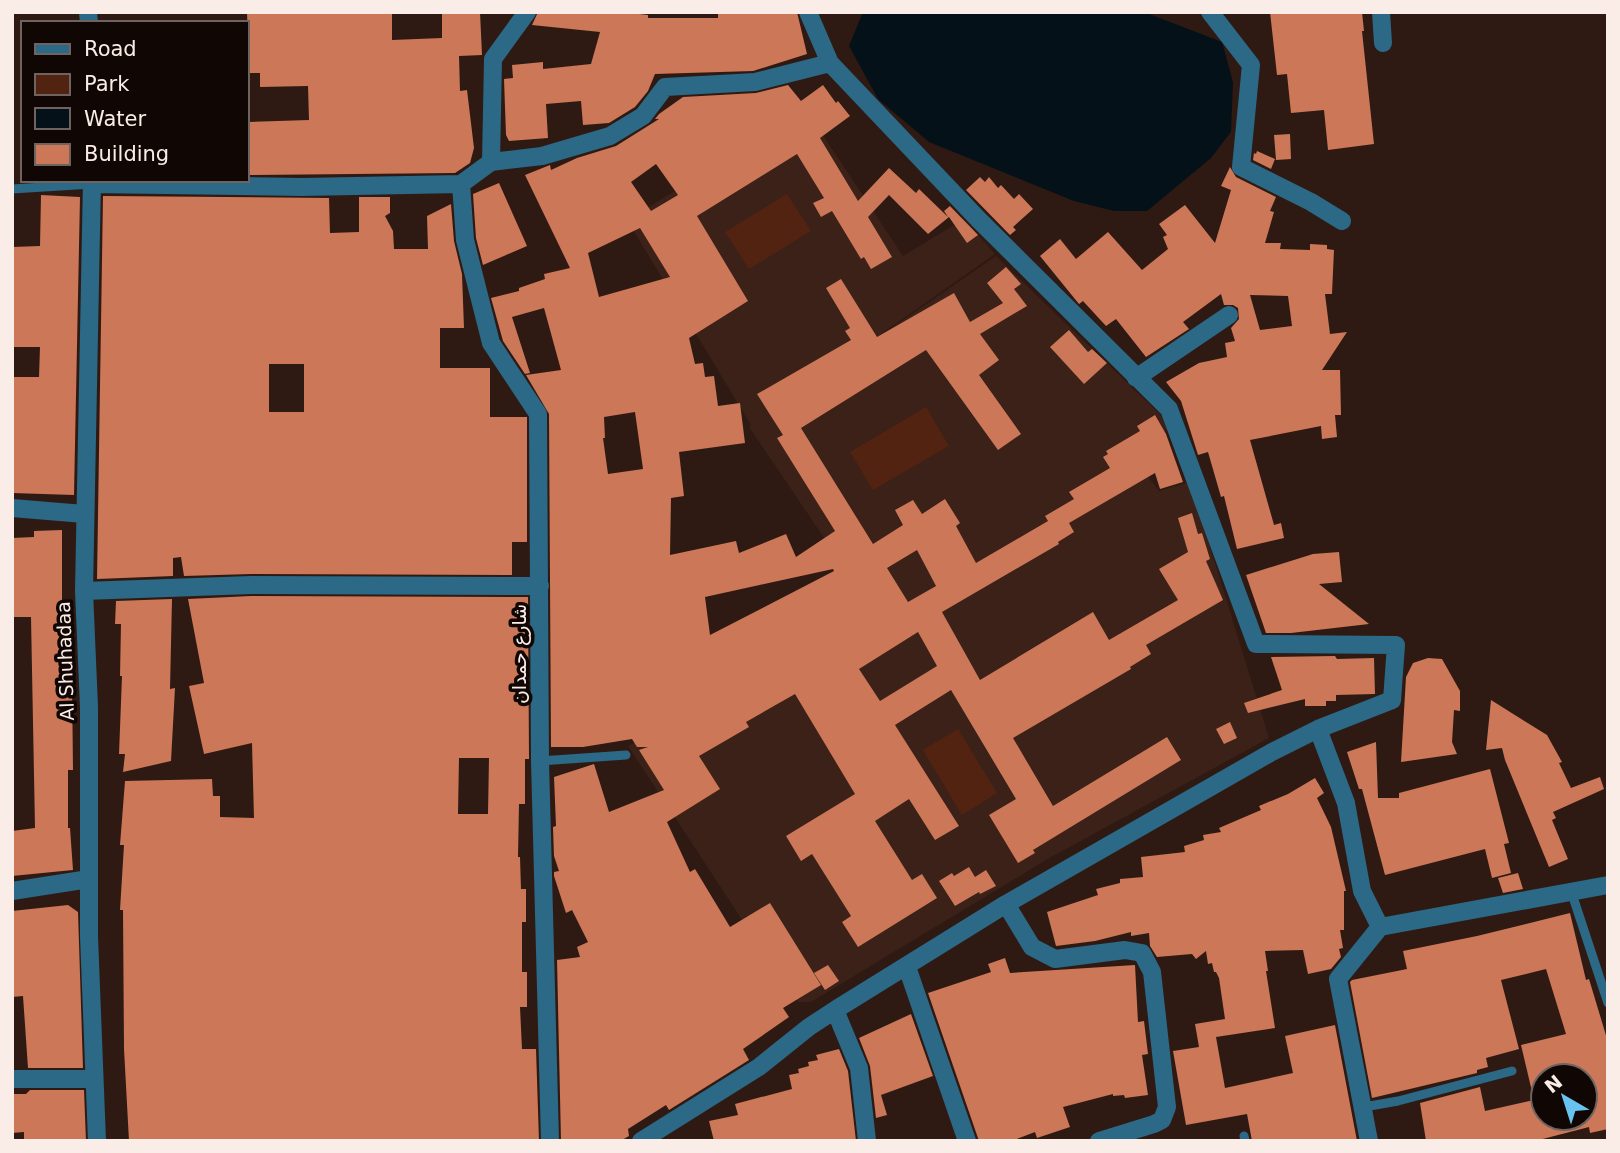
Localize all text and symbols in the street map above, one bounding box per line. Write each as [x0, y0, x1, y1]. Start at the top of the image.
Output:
legend [21, 21, 248, 182]
text: Road [84, 37, 137, 61]
text: Park [84, 72, 130, 96]
text: Water [84, 107, 146, 131]
text: Building [84, 142, 169, 166]
street label: Al Shuhadaa [52, 601, 78, 721]
street label: شارع حمدان [508, 604, 531, 704]
north arrow [1529, 1062, 1599, 1132]
text: N [1540, 1070, 1566, 1097]

